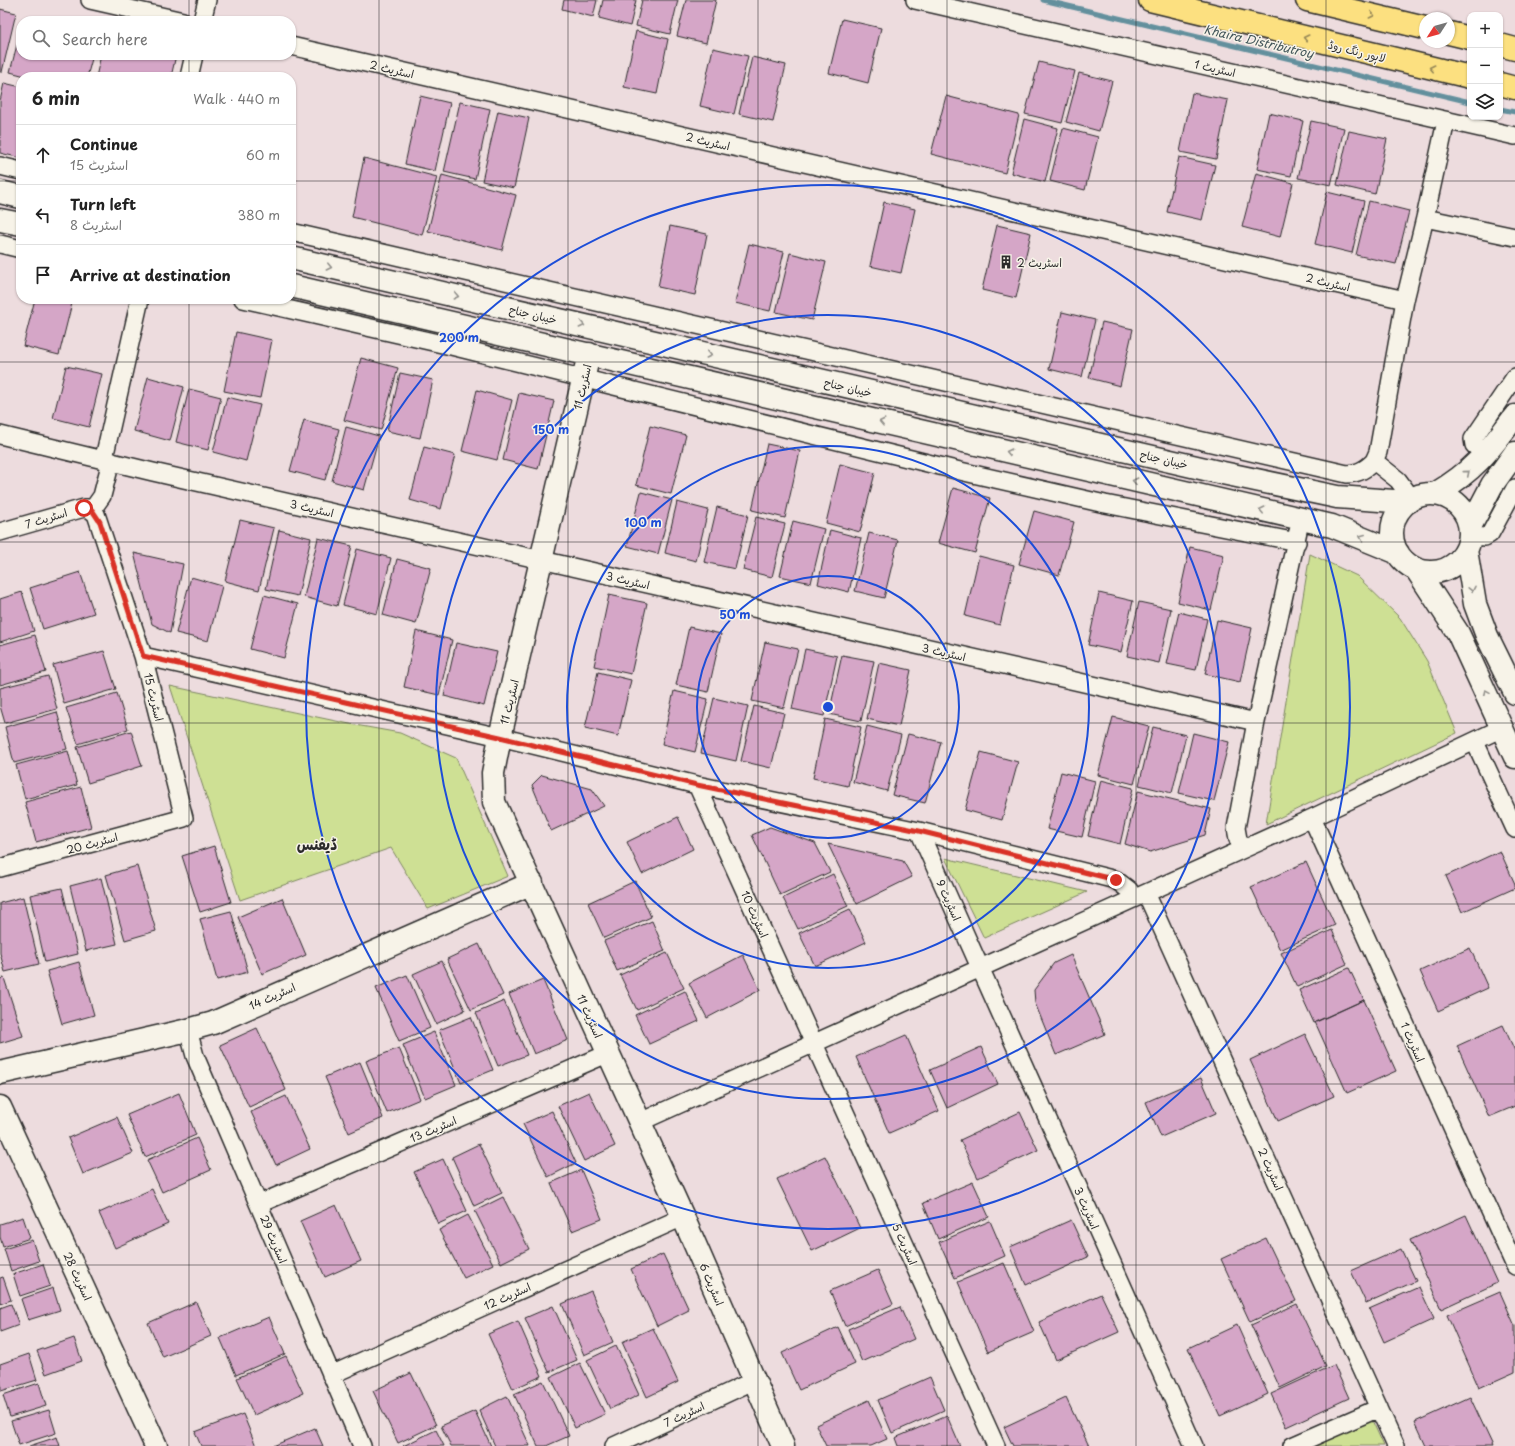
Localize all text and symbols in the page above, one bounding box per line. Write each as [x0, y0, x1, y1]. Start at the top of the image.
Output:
one-way arrow [1369, 11, 1375, 19]
north arrow [1419, 12, 1455, 48]
map controls [1467, 12, 1503, 120]
button: + [1467, 12, 1503, 48]
search box [16, 16, 296, 60]
water label: Khaira Distributroy [1202, 20, 1316, 63]
icon: search [30, 27, 52, 49]
text: Search here [62, 27, 148, 50]
one-way arrow [1302, 34, 1309, 43]
street label: لاہور رنگ روڈ [1326, 36, 1387, 67]
button: − [1467, 48, 1503, 84]
street label: اسٹریٹ 1 [1193, 55, 1237, 81]
street label: اسٹریٹ 2 [368, 56, 416, 82]
one-way arrow [1429, 65, 1435, 73]
button: layers [1467, 84, 1503, 120]
text: 6 min [32, 85, 80, 111]
text: Walk · 440 m [193, 89, 280, 108]
street label: اسٹریٹ 2 [684, 128, 732, 154]
text: Continue [70, 132, 138, 155]
icon: ahead [32, 144, 54, 166]
text: 60 m [246, 145, 280, 164]
text: اسٹریٹ 15 [70, 155, 128, 174]
text: Turn left [70, 192, 136, 215]
icon: left [32, 204, 54, 226]
text: 380 m [237, 205, 280, 224]
text: اسٹریٹ 8 [70, 215, 122, 234]
building icon: اسٹریٹ 2 [998, 254, 1014, 270]
place label: اسٹریٹ 2 [1017, 254, 1062, 271]
text: Arrive at destination [70, 263, 231, 286]
one-way arrow [326, 263, 332, 271]
icon: arrive [32, 264, 54, 286]
street label: اسٹریٹ 2 [1304, 269, 1352, 295]
one-way arrow [453, 292, 459, 300]
street label: خیبان جناح [508, 300, 558, 328]
one-way arrow [579, 321, 586, 329]
text: 200 m [439, 328, 479, 346]
one-way arrow [706, 350, 712, 358]
street label: اسٹریٹ 11 [569, 363, 595, 411]
street label: خیبان جناح [823, 373, 873, 401]
one-way arrow [879, 419, 885, 427]
text: 150 m [533, 420, 569, 438]
street label: خیبان جناح [1139, 445, 1189, 473]
one-way arrow [1006, 448, 1012, 456]
one-way arrow [1462, 471, 1470, 478]
one-way arrow [1132, 477, 1139, 486]
street label: اسٹریٹ 3 [288, 495, 336, 521]
route start [75, 499, 93, 517]
street label: اسٹریٹ 7 [23, 504, 69, 532]
one-way arrow [1259, 507, 1265, 515]
text: 100 m [624, 513, 662, 531]
one-way arrow [1359, 534, 1366, 542]
street label: اسٹریٹ 3 [604, 567, 652, 593]
one-way arrow [1467, 586, 1475, 592]
text: 50 m [719, 605, 751, 623]
street label: اسٹریٹ 3 [920, 639, 968, 665]
street label: اسٹریٹ 15 [140, 671, 168, 723]
street label: اسٹریٹ 11 [495, 677, 523, 727]
one-way arrow [1483, 689, 1491, 697]
centre of rings [821, 700, 835, 714]
street label: اسٹریٹ 20 [64, 828, 120, 858]
district label: ڈیفنس [297, 832, 337, 855]
route end [1107, 871, 1125, 889]
street label: اسٹریٹ 9 [932, 877, 966, 923]
street label: اسٹریٹ 10 [737, 888, 773, 940]
street label: اسٹریٹ 14 [246, 978, 298, 1014]
street label: اسٹریٹ 11 [573, 991, 607, 1041]
street label: اسٹریٹ 1 [1397, 1019, 1429, 1065]
street label: اسٹریٹ 13 [407, 1112, 459, 1146]
street label: اسٹریٹ 2 [1254, 1145, 1288, 1193]
street label: اسٹریٹ 3 [1070, 1184, 1104, 1232]
street label: اسٹریٹ 29 [256, 1212, 292, 1266]
street label: اسٹریٹ 5 [888, 1220, 922, 1268]
street label: اسٹریٹ 28 [59, 1249, 97, 1303]
street label: اسٹریٹ 6 [695, 1260, 729, 1308]
street label: اسٹریٹ 12 [481, 1278, 533, 1314]
street label: اسٹریٹ 7 [661, 1397, 707, 1431]

